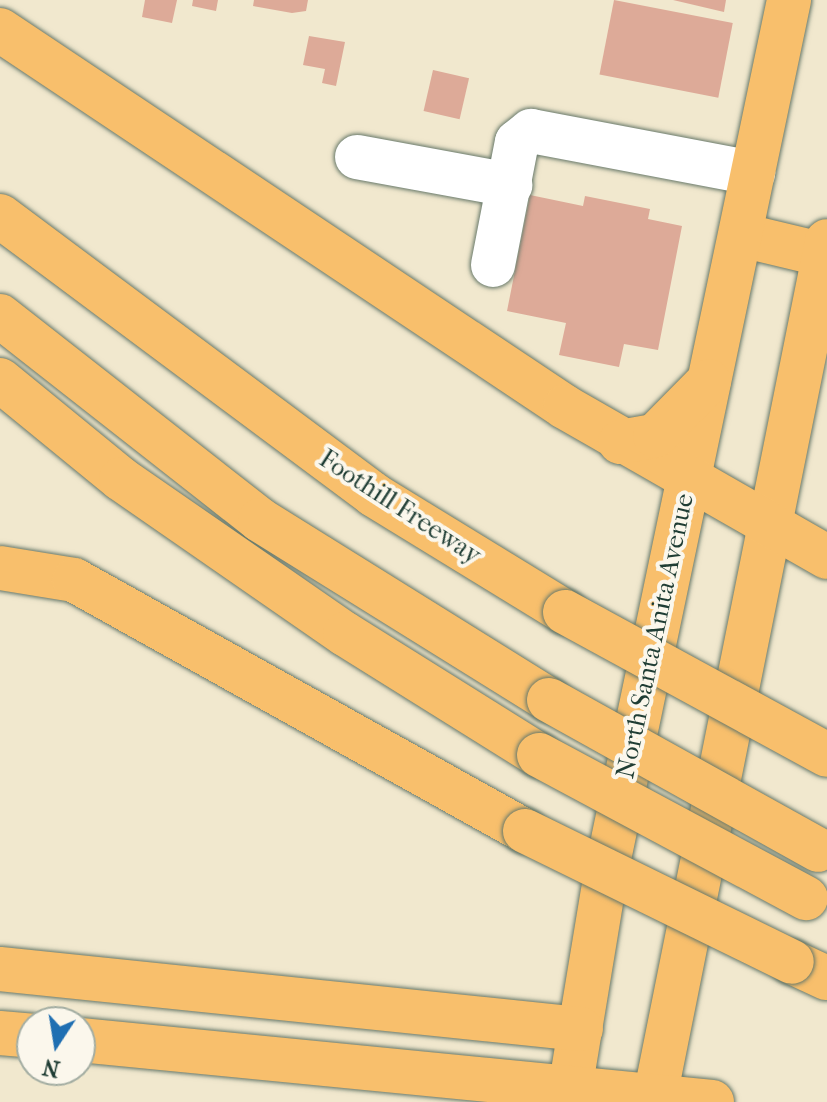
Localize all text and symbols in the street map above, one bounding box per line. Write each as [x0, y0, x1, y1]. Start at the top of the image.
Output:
street label: Foothill Freeway [313, 443, 487, 571]
street label: North Santa Anita Avenue [610, 491, 700, 781]
north arrow [16, 1006, 96, 1086]
text: N [41, 1053, 62, 1082]

